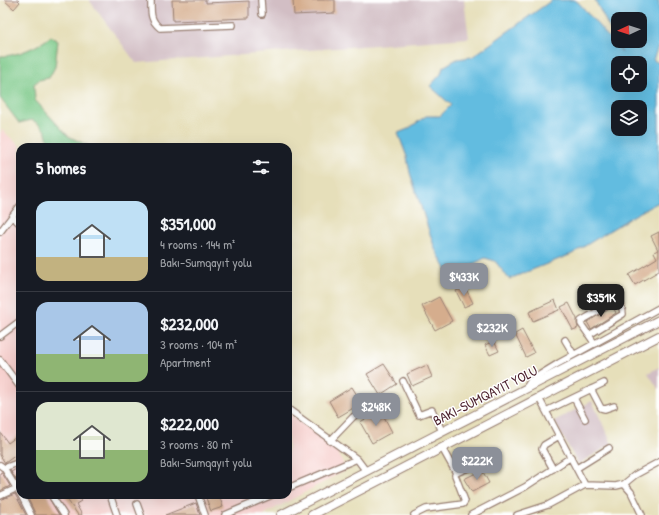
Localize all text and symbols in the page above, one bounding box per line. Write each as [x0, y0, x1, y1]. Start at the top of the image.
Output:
north arrow [611, 12, 647, 48]
map controls [611, 12, 647, 136]
button: locate [611, 56, 647, 92]
button: layers [611, 100, 647, 136]
text: 5 homes [36, 156, 86, 179]
icon: filters [250, 156, 272, 178]
text: $351,000 [160, 212, 216, 235]
icon: home [68, 217, 116, 265]
text: 4 rooms · 144 m² [160, 235, 235, 253]
text: Bakı-Sumqayıt yolu [160, 253, 252, 271]
pin: $433K [436, 263, 492, 297]
text: $433K [449, 267, 479, 285]
pin: $351K [573, 284, 629, 318]
text: $351K [586, 288, 616, 306]
text: $232,000 [160, 312, 218, 335]
pin: $232K [464, 314, 520, 348]
icon: home [68, 318, 116, 366]
text: $232K [476, 318, 508, 336]
text: 3 rooms · 104 m² [160, 335, 237, 353]
text: Apartment [160, 353, 211, 371]
street label: BAKI-SUMQAYIT YOLU [430, 360, 541, 430]
pin: $248K [348, 393, 404, 427]
text: $248K [361, 397, 391, 415]
text: $222,000 [160, 412, 219, 435]
icon: home [68, 418, 116, 466]
text: 3 rooms · 80 m² [160, 435, 233, 453]
pin: $222K [449, 447, 505, 481]
text: $222K [461, 451, 493, 469]
text: Bakı-Sumqayıt yolu [160, 453, 252, 471]

